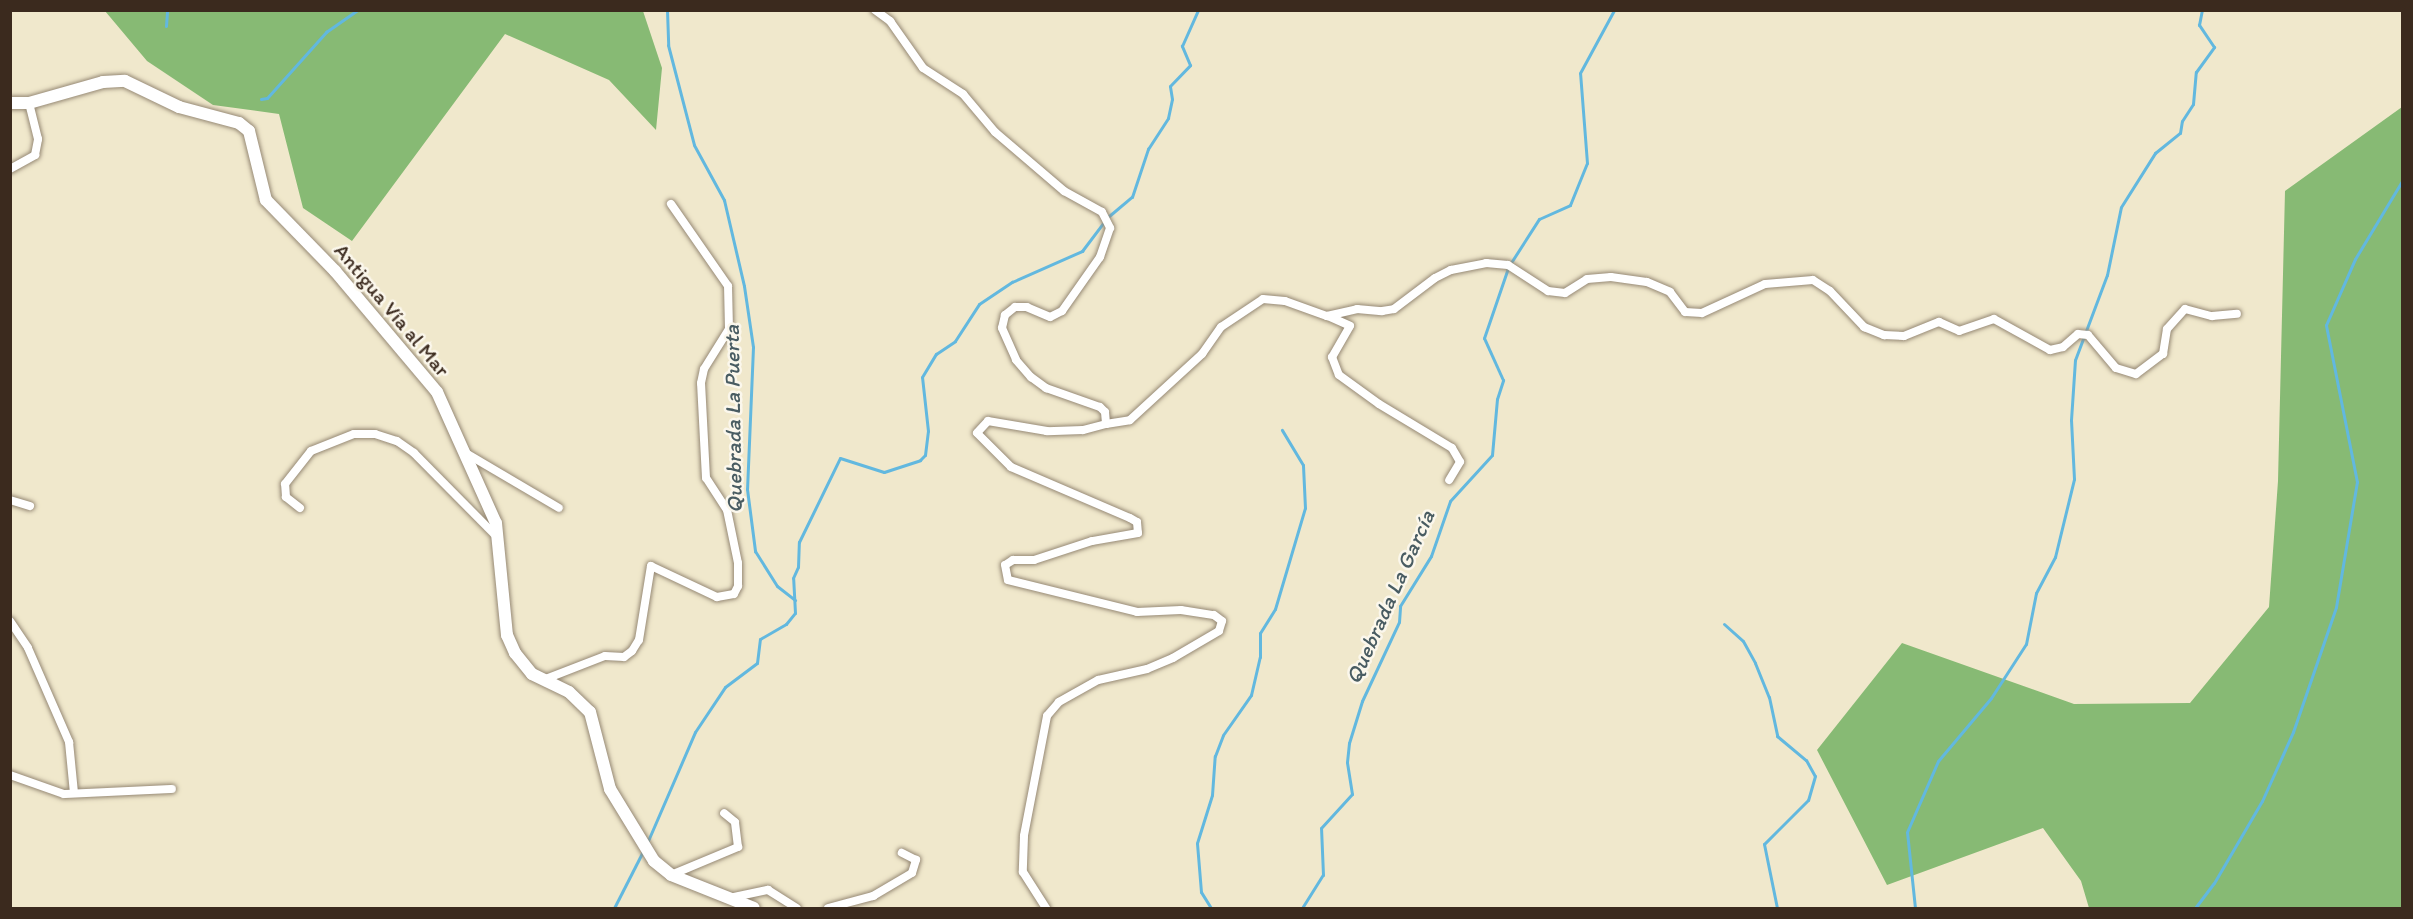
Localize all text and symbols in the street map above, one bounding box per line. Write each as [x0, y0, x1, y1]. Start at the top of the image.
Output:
street label: Antigua Vía al Mar [329, 238, 455, 382]
water label: Quebrada La Puerta [718, 324, 748, 514]
water label: Quebrada La García [1340, 506, 1440, 688]

